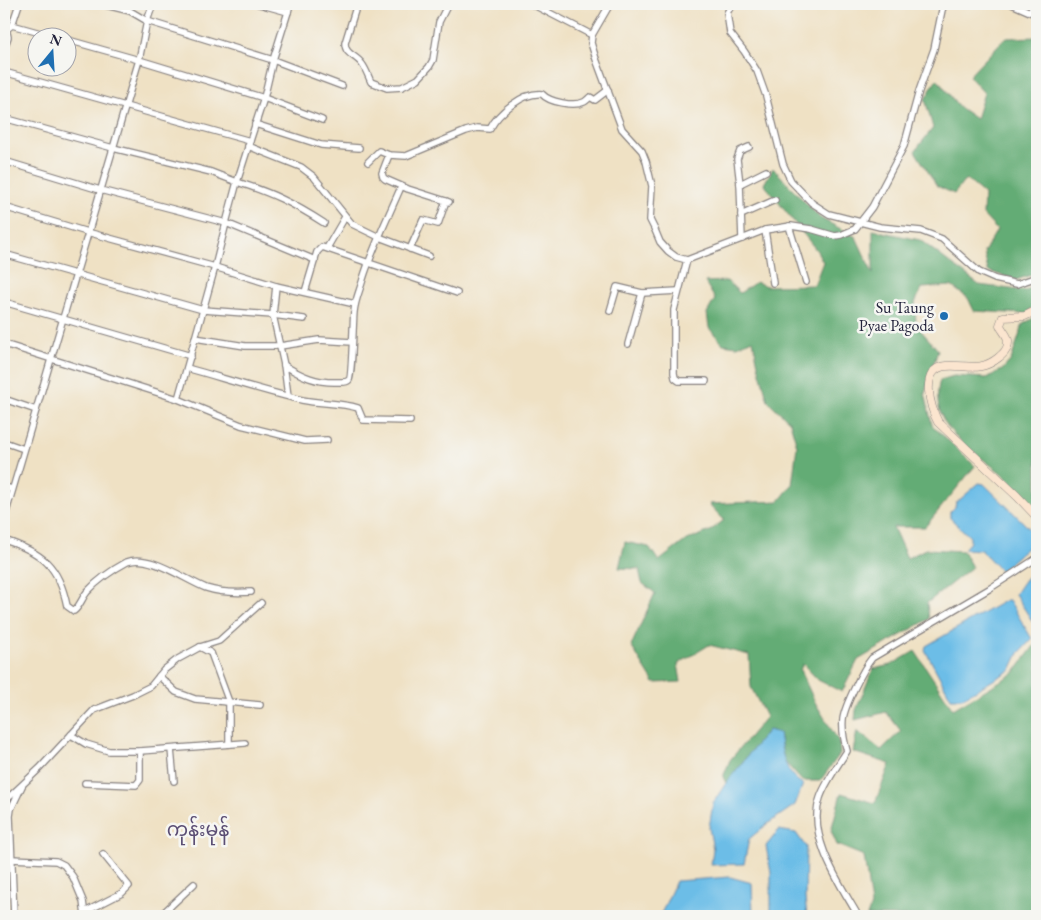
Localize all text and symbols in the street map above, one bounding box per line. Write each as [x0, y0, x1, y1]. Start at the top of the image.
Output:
north arrow [28, 28, 78, 78]
text: N [48, 29, 65, 50]
place label: Su Taung Pyae Pagoda [859, 297, 935, 336]
marker: Su Taung Pyae Pagoda [938, 310, 950, 322]
district label: ကုန်းမုန် [167, 815, 229, 846]

